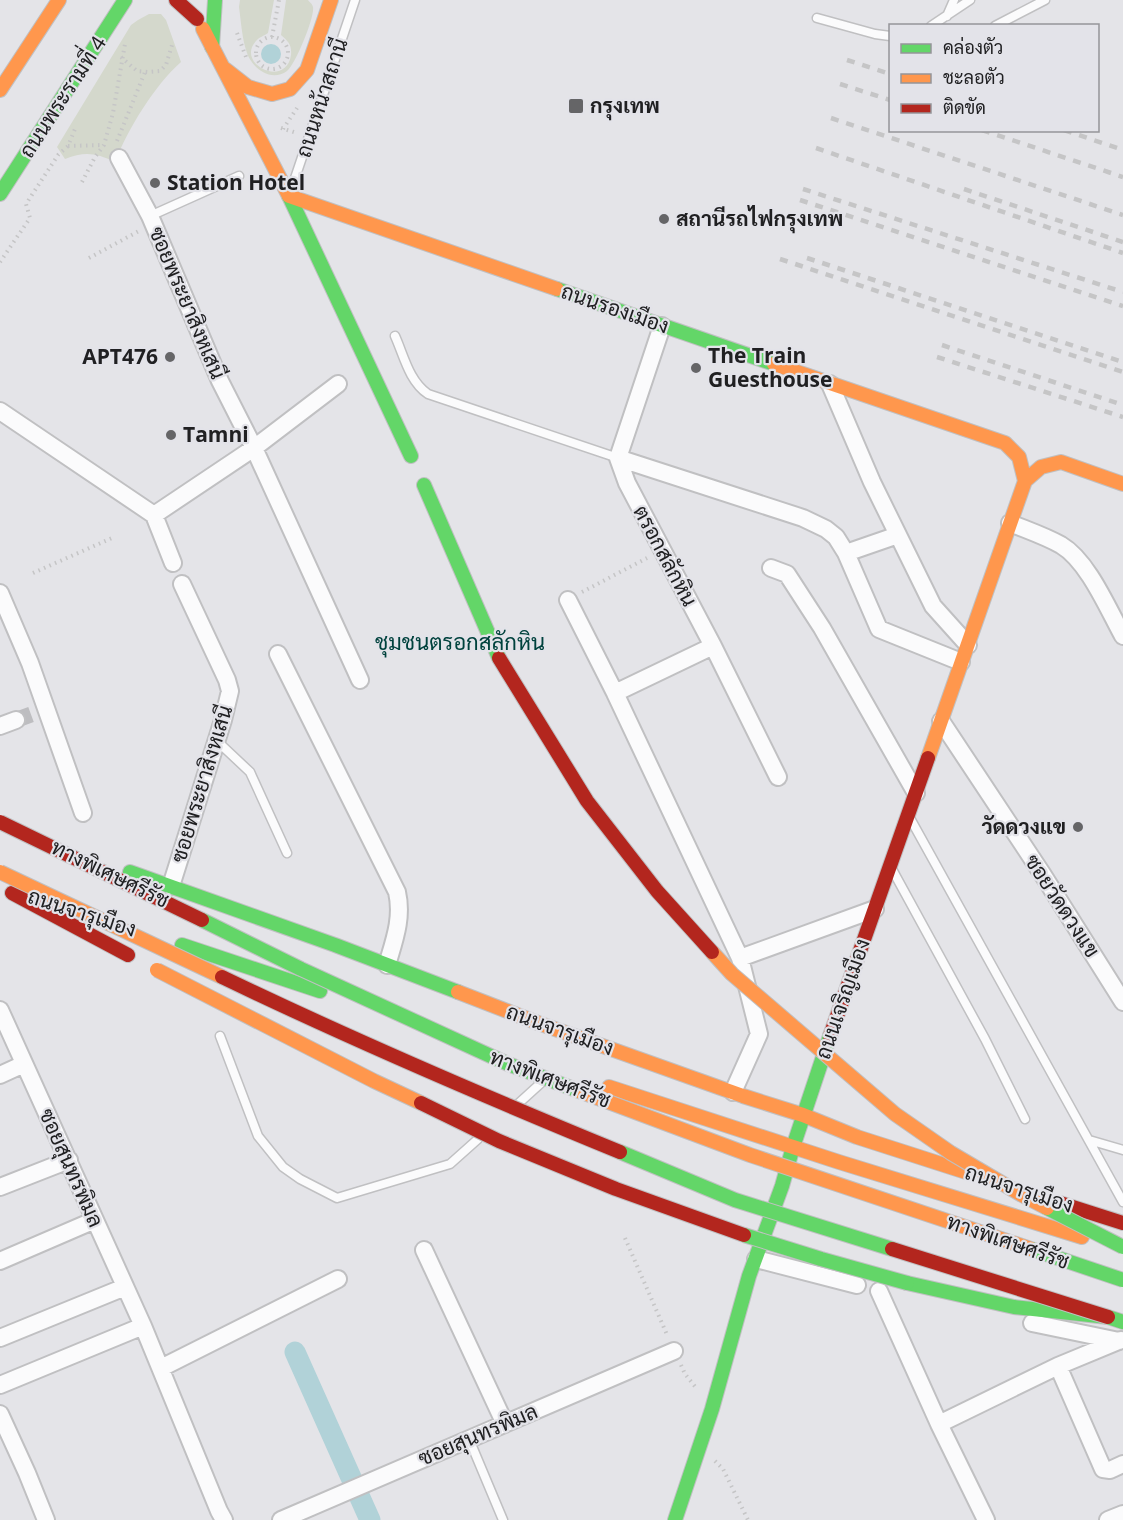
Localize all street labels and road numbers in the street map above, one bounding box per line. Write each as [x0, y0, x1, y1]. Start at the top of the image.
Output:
street label: ถนนพระรามที่ 4 [8, 27, 112, 163]
street label: ถนนหน้าสถานี [289, 34, 353, 161]
street label: ซอยพระยาสิงหเสนี [143, 222, 233, 383]
street label: ถนนรองเมือง [558, 277, 673, 340]
street label: ตรอกสลักหิน [628, 500, 704, 611]
street label: ซอยพระยาสิงหเสนี [164, 702, 238, 866]
street label: ทางพิเศษศรีรัช [47, 833, 174, 914]
street label: ซอยวัดดวงแข [1019, 848, 1107, 962]
street label: ถนนจารุเมือง [24, 881, 140, 944]
street label: ถนนเจริญเมือง [808, 935, 876, 1063]
street label: ถนนจารุเมือง [502, 997, 618, 1062]
street label: ทางพิเศษศรีรัช [486, 1042, 615, 1114]
street label: ซอยสุนทรพิมล [32, 1104, 111, 1232]
street label: ถนนจารุเมือง [961, 1157, 1077, 1220]
street label: ทางพิเศษศรีรัช [943, 1207, 1073, 1275]
street label: ซอยสุนทรพิมล [414, 1396, 542, 1473]

